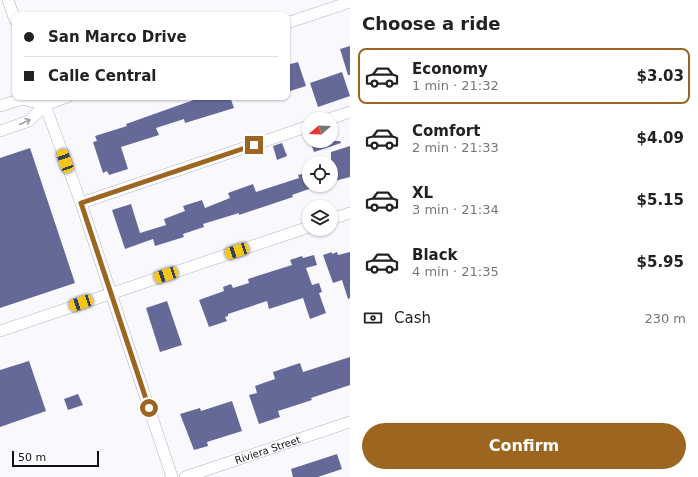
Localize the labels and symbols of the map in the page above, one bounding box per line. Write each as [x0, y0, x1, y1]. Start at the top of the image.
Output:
north arrow [302, 112, 338, 148]
one-way arrow [19, 118, 31, 125]
route end [245, 136, 263, 154]
car [55, 148, 75, 174]
car [224, 242, 250, 260]
car [153, 266, 179, 284]
car [68, 293, 94, 313]
route start [140, 399, 158, 417]
street label: Riviera Street [233, 434, 302, 466]
scale bar [12, 449, 99, 468]

